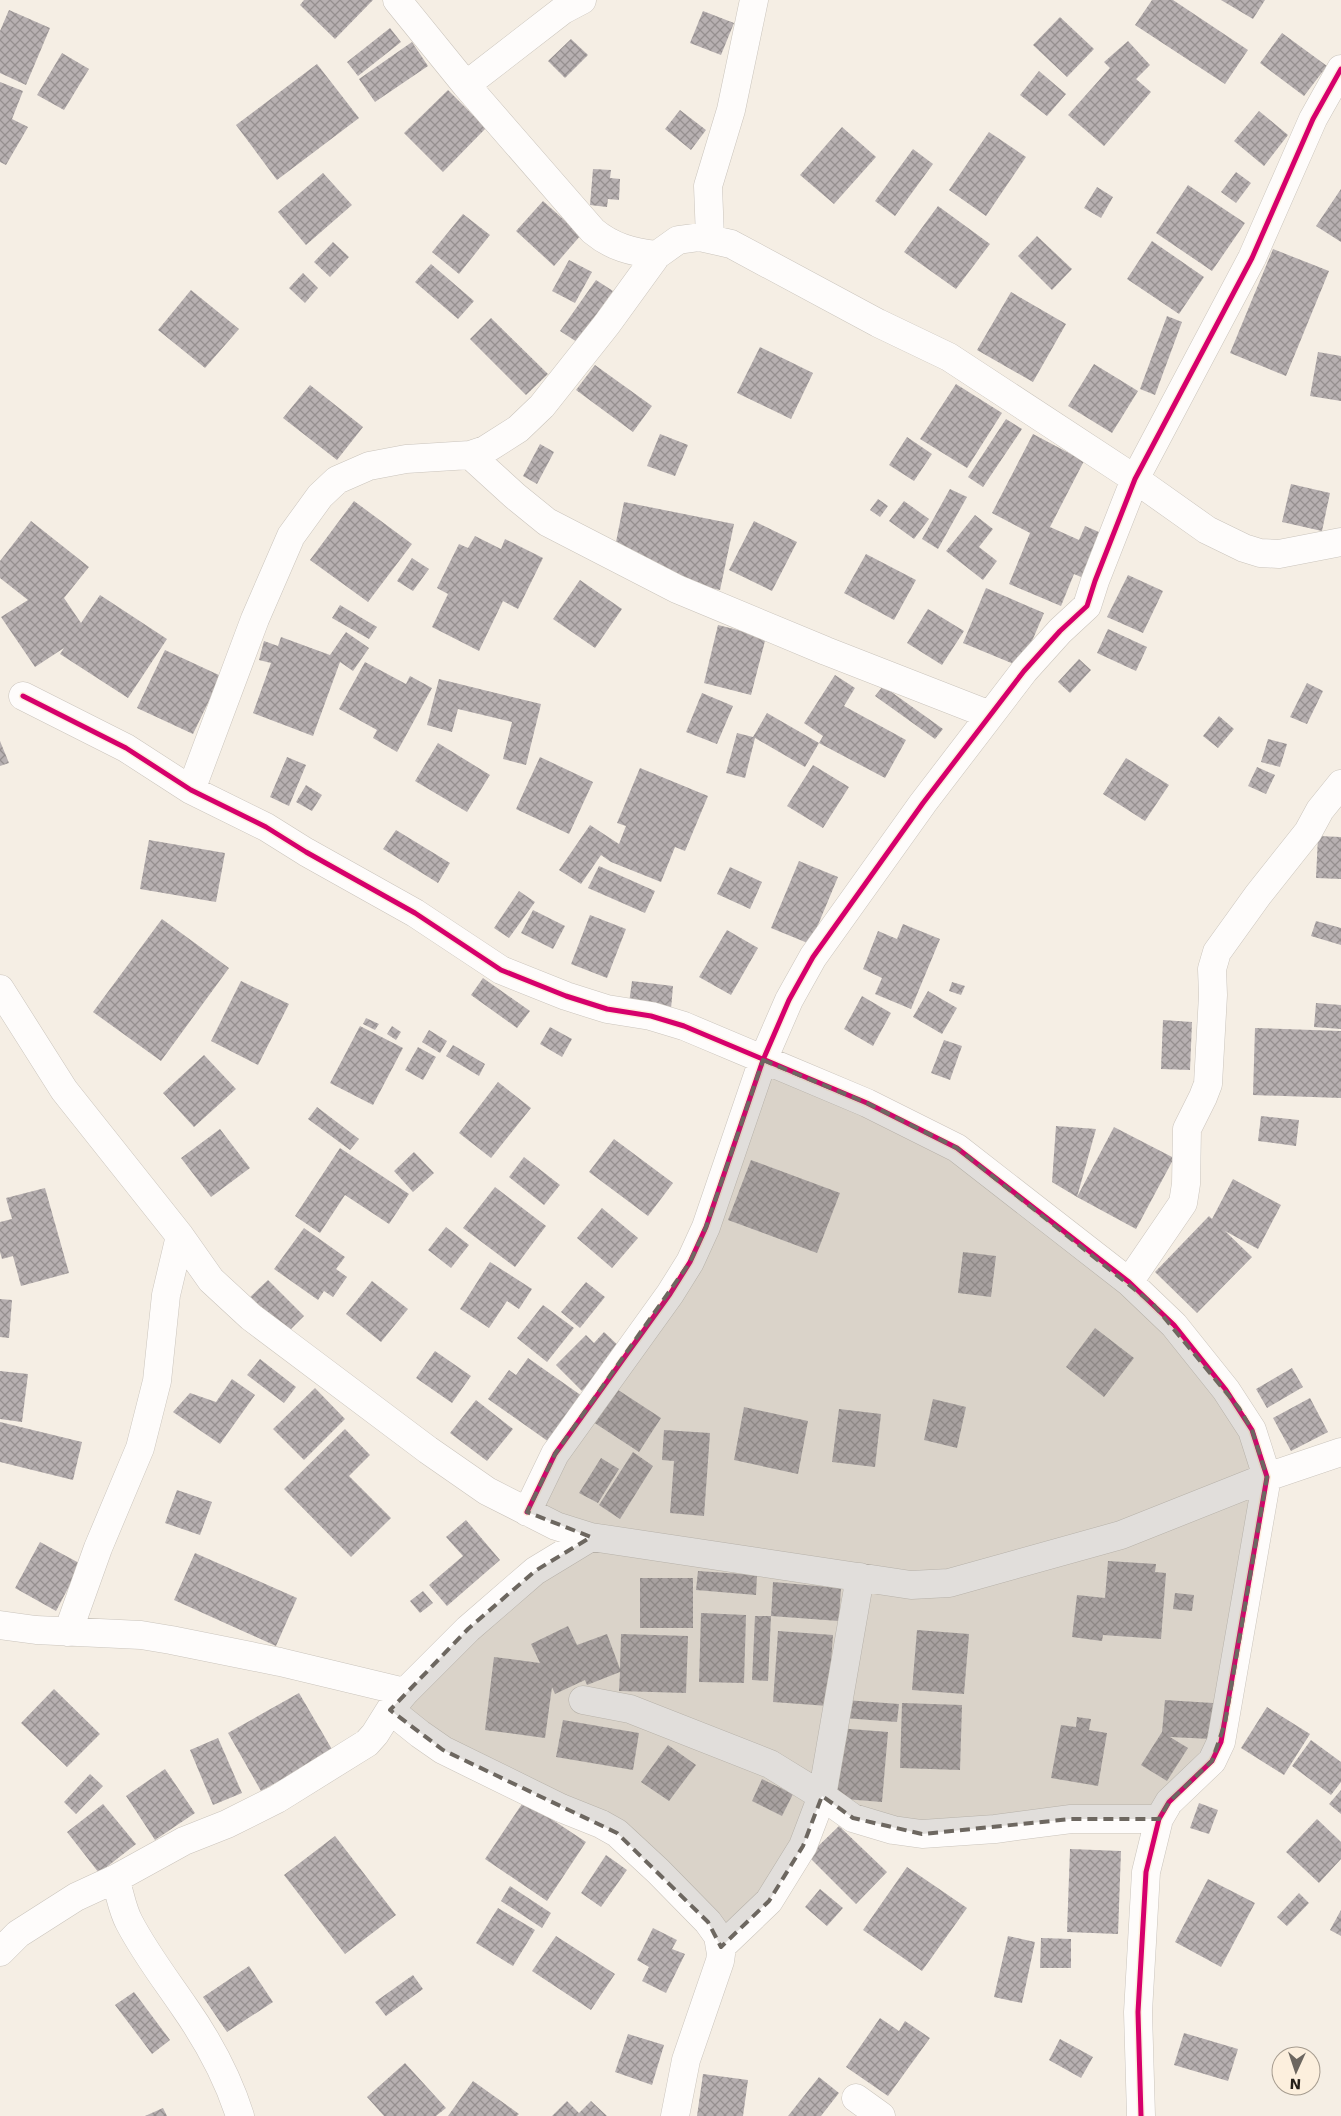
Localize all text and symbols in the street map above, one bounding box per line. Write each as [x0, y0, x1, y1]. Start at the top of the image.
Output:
north arrow [1271, 2046, 1321, 2096]
text: N [1289, 2076, 1302, 2092]

